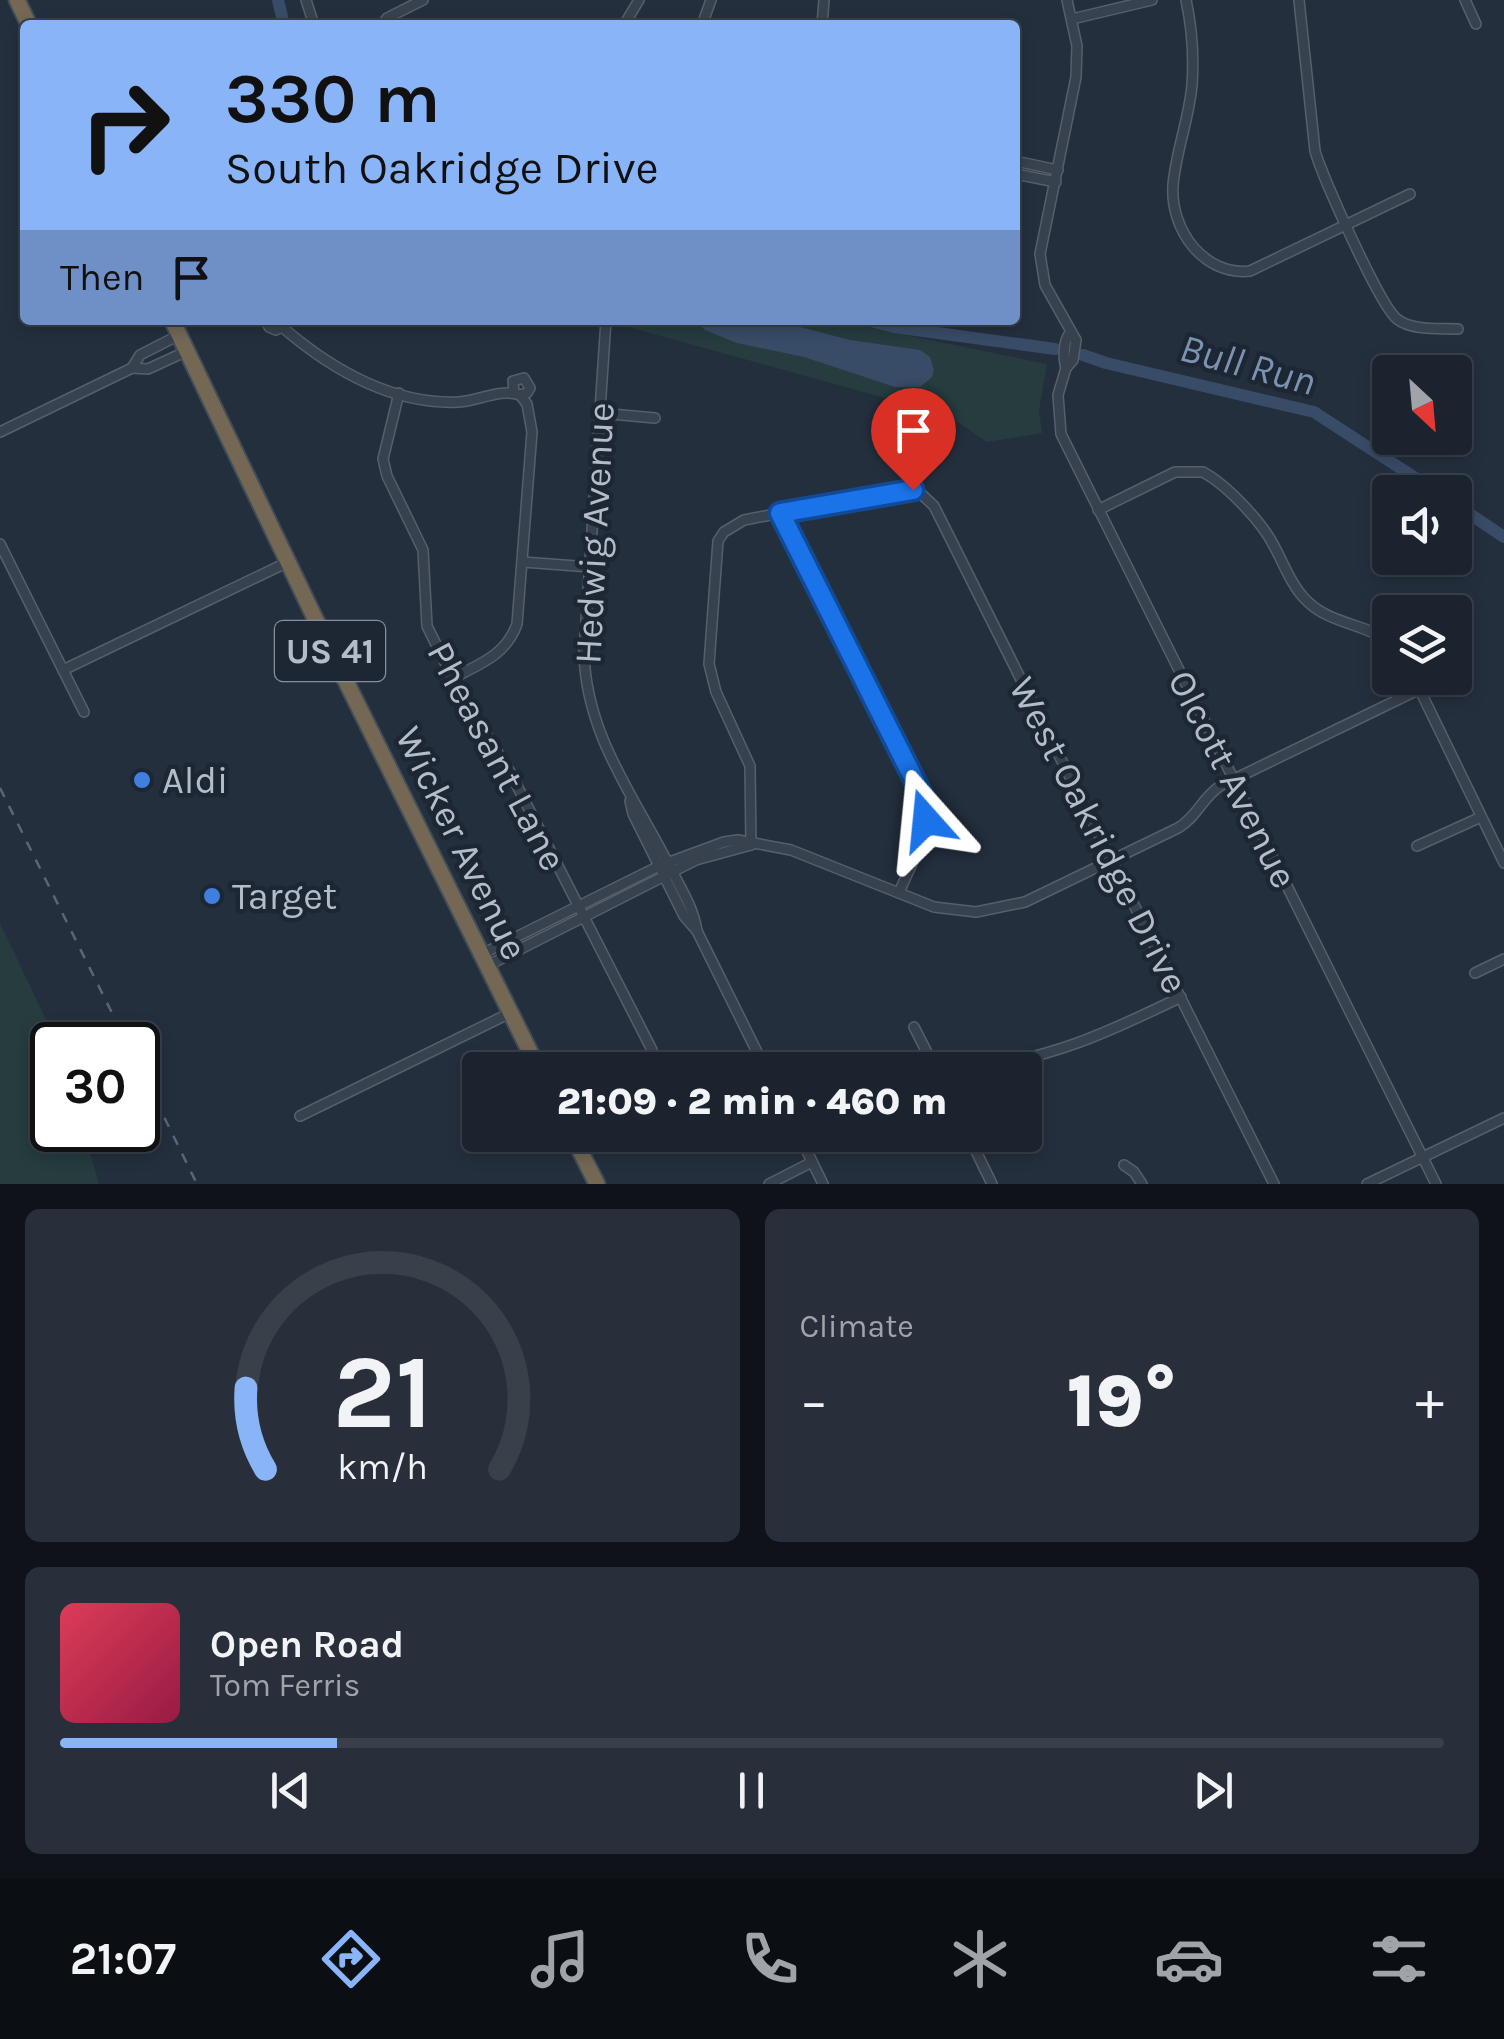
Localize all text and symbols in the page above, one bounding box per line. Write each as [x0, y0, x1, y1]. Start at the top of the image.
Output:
text: 330 m [225, 58, 441, 140]
icon: right [60, 60, 190, 190]
text: South Oakridge Drive [225, 142, 659, 194]
icon: arrive [164, 250, 219, 305]
text: Then [60, 255, 144, 300]
water label: Bull Run [1175, 324, 1321, 405]
north arrow [1372, 355, 1472, 455]
map controls [1372, 355, 1472, 695]
pin [871, 388, 956, 491]
street label: Hedwig Avenue [565, 401, 624, 665]
icon: arrive [886, 403, 941, 458]
button: sound [1372, 475, 1472, 575]
button: layers [1372, 595, 1472, 695]
road number: US 41 [275, 621, 385, 681]
street label: Pheasant Lane [417, 634, 576, 878]
street label: Olcott Avenue [1158, 663, 1307, 896]
street label: West Oakridge Drive [999, 670, 1198, 1001]
street label: Wicker Avenue [386, 719, 537, 967]
place label: Aldi [162, 758, 228, 803]
position arrow [874, 768, 978, 872]
marker: Aldi [131, 769, 153, 791]
place label: Target [232, 874, 337, 919]
marker: Target [201, 885, 223, 907]
speed limit sign: 30 [30, 1022, 160, 1152]
text: 21:09 · 2 min · 460 m [557, 1079, 947, 1124]
text: Climate [800, 1308, 914, 1345]
text: 21 [332, 1332, 432, 1453]
text: 19° [1067, 1357, 1177, 1445]
text: − [800, 1369, 828, 1433]
text: + [1415, 1369, 1444, 1433]
text: km/h [337, 1446, 428, 1488]
text: Open Road [210, 1622, 404, 1667]
text: Tom Ferris [210, 1667, 360, 1704]
icon: previous [263, 1763, 318, 1818]
icon: pause [724, 1763, 779, 1818]
icon: next [1186, 1763, 1241, 1818]
icon: directions [316, 1924, 386, 1994]
icon: music [525, 1924, 595, 1994]
icon: phone [735, 1924, 805, 1994]
icon: climate [945, 1924, 1015, 1994]
icon: car [1154, 1924, 1224, 1994]
icon: filters [1364, 1924, 1434, 1994]
text: 21:07 [70, 1933, 176, 1985]

